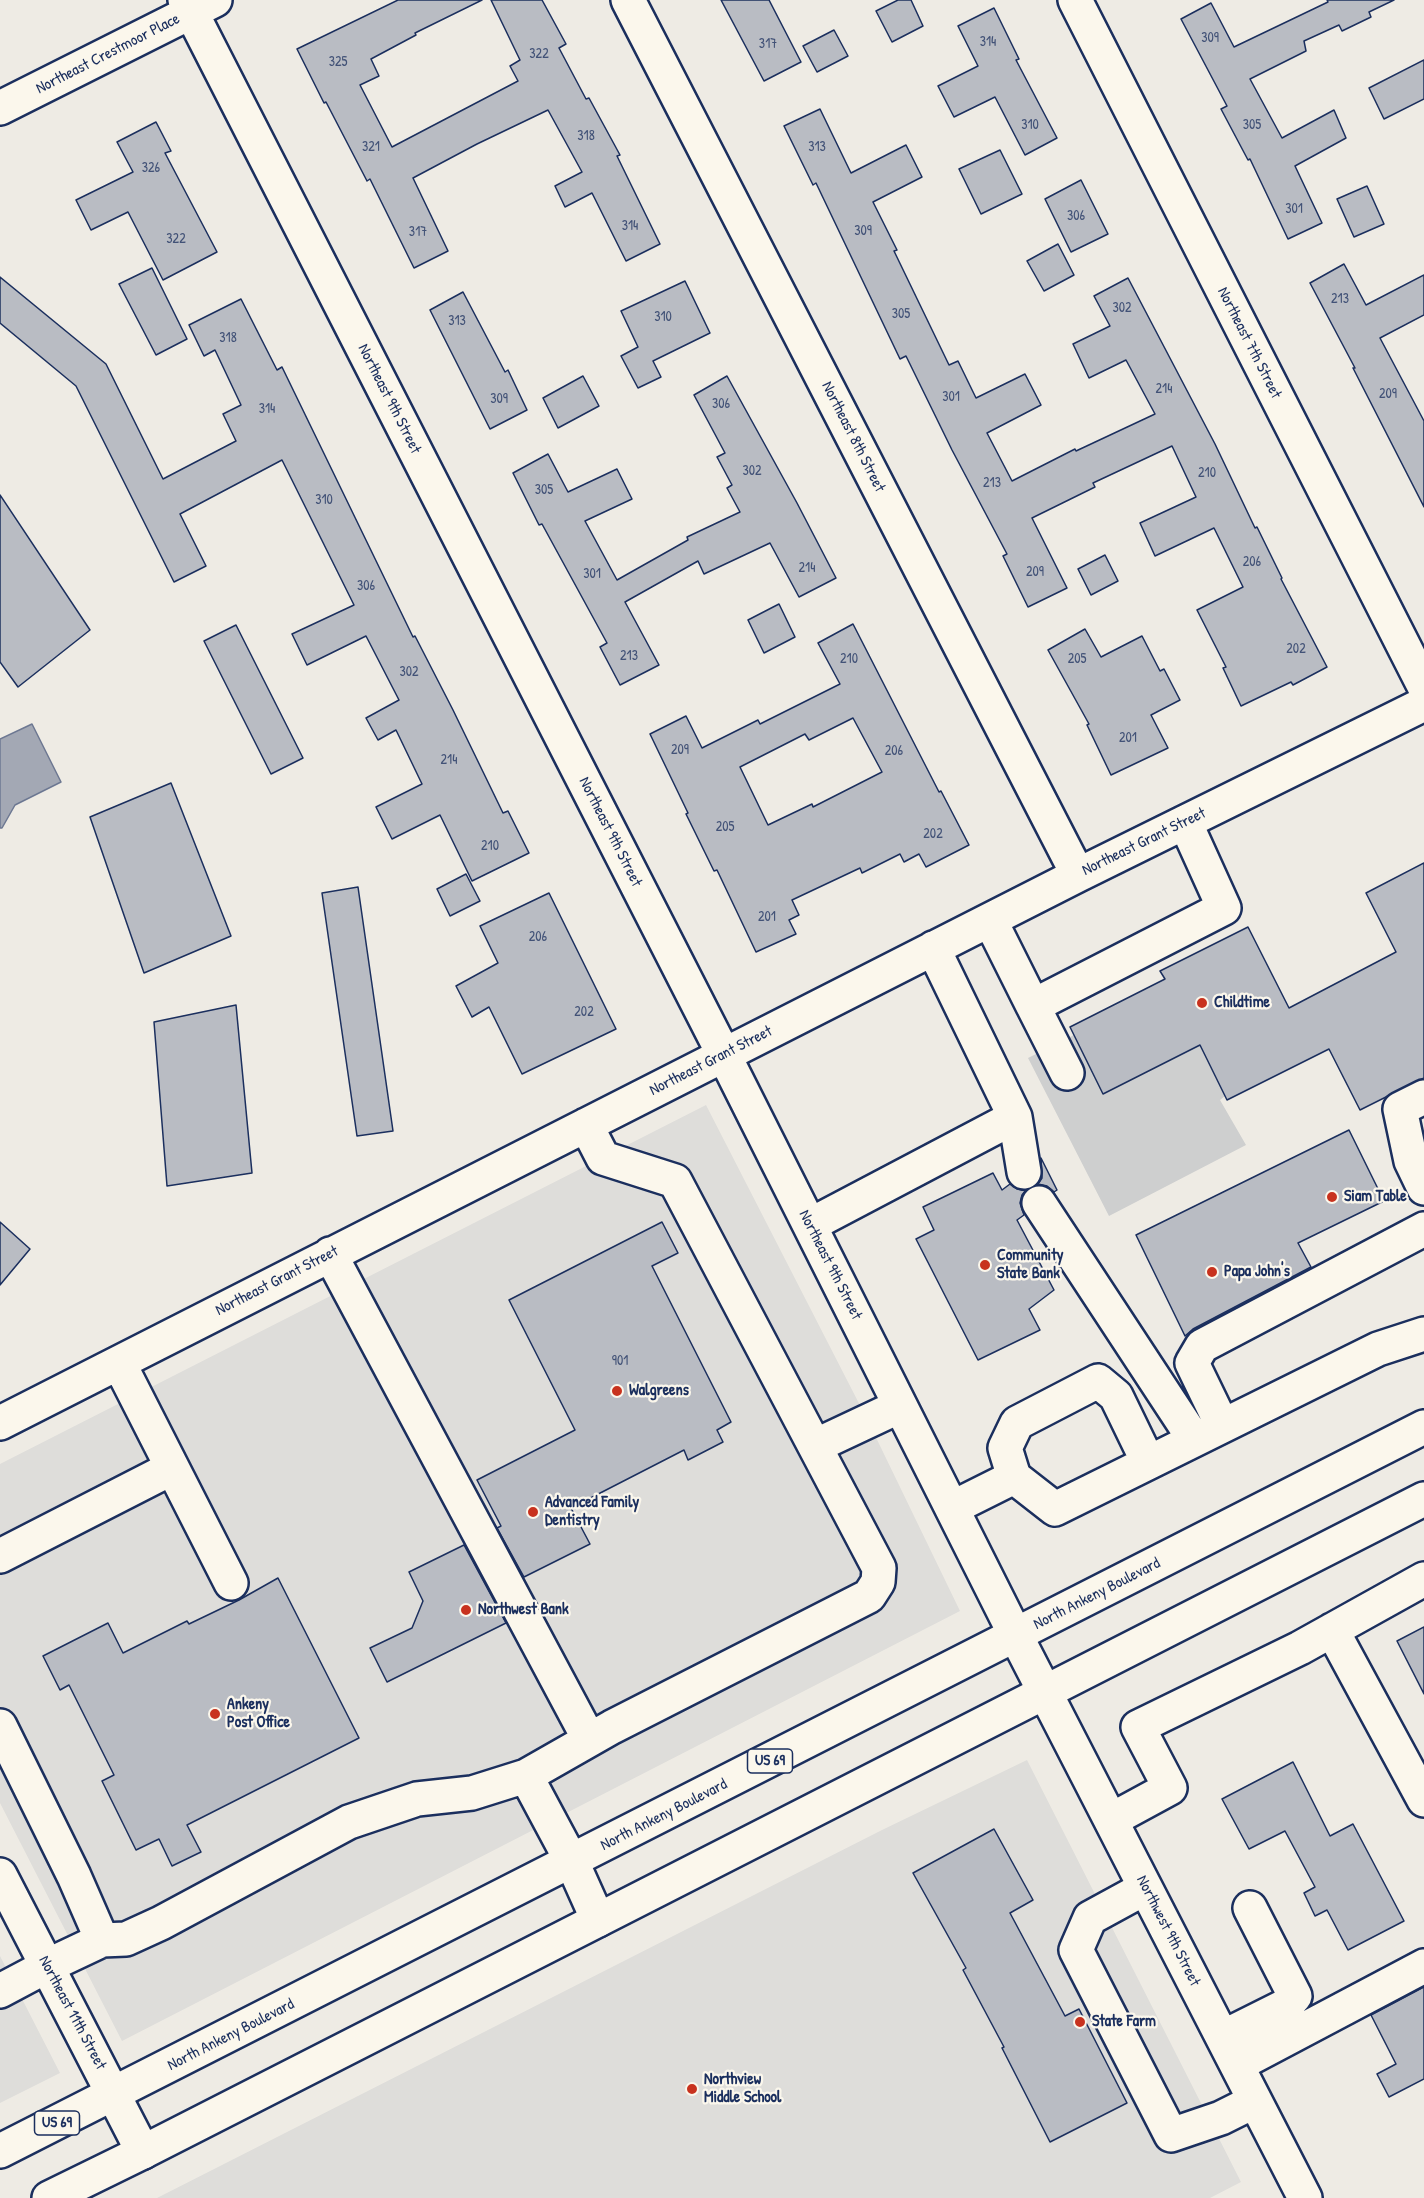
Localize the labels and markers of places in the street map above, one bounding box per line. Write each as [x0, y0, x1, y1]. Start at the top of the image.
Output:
place label: Childtime [1214, 993, 1270, 1013]
marker: Childtime [1195, 996, 1209, 1010]
place label: Siam Table [1344, 1187, 1407, 1207]
marker: Siam Table [1325, 1190, 1339, 1204]
place label: Community State Bank [997, 1246, 1063, 1284]
marker: Community State Bank [978, 1258, 992, 1272]
place label: Papa John's [1224, 1262, 1290, 1282]
marker: Papa John's [1205, 1265, 1219, 1279]
place label: Walgreens [629, 1381, 689, 1401]
marker: Walgreens [610, 1384, 624, 1398]
place label: Advanced Family Dentistry [545, 1493, 639, 1531]
marker: Advanced Family Dentistry [526, 1505, 540, 1519]
place label: Northwest Bank [478, 1600, 569, 1620]
marker: Northwest Bank [459, 1603, 473, 1617]
place label: Ankeny Post Office [227, 1695, 290, 1733]
marker: Ankeny Post Office [208, 1707, 222, 1721]
place label: State Farm [1092, 2012, 1156, 2032]
marker: State Farm [1073, 2015, 1087, 2029]
place label: Northview Middle School [704, 2070, 781, 2108]
marker: Northview Middle School [685, 2082, 699, 2096]

